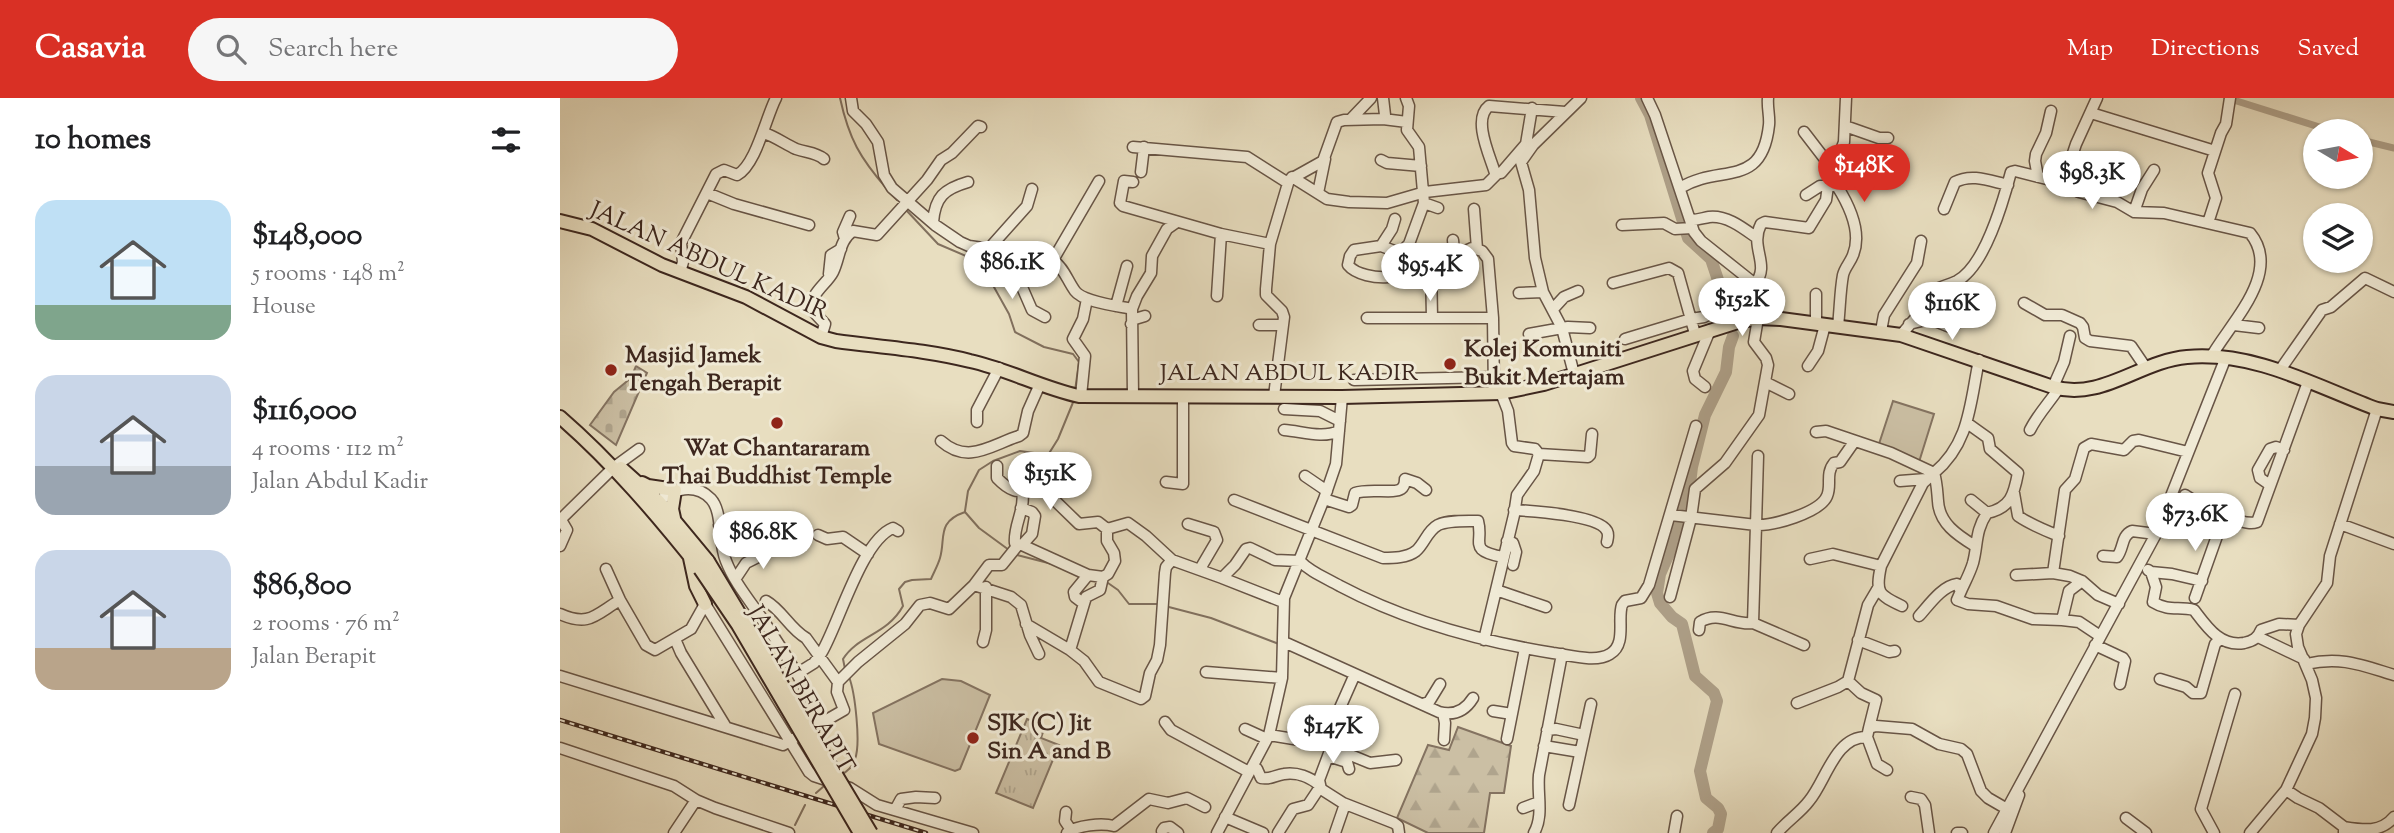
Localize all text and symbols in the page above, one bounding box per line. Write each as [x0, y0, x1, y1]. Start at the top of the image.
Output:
search box [188, 18, 678, 81]
text: Casavia [35, 25, 146, 73]
icon: search [212, 30, 250, 68]
text: Search here [268, 31, 398, 68]
text: Map [2067, 32, 2113, 66]
text: Directions [2151, 32, 2259, 66]
text: Saved [2297, 32, 2359, 66]
text: 10 homes [35, 119, 151, 162]
north arrow [2303, 119, 2373, 189]
map controls [2303, 119, 2373, 273]
icon: filters [487, 121, 525, 159]
pin: $148K [1815, 144, 1913, 204]
text: $148K [1834, 150, 1894, 183]
pin: $98.3K [2035, 152, 2149, 211]
text: $98.3K [2059, 157, 2125, 190]
street label: JALAN ABDUL KADIR [582, 193, 835, 330]
button: layers [2303, 203, 2373, 273]
text: $148,000 [252, 215, 362, 258]
icon: home [91, 228, 175, 312]
pin: $86.1K [955, 242, 1069, 301]
pin: $95.4K [1373, 244, 1487, 303]
text: $86.1K [979, 247, 1045, 280]
text: $95.4K [1397, 249, 1463, 282]
text: 5 rooms · 148 m² [252, 258, 405, 291]
pin: $152K [1693, 278, 1791, 338]
pin: $116K [1903, 282, 2001, 342]
text: $152K [1714, 284, 1770, 317]
text: $116K [1924, 288, 1980, 321]
text: House [252, 291, 316, 324]
place label: Kolej Komuniti Bukit Mertajam [1464, 333, 1625, 395]
place label: Masjid Jamek Tengah Berapit [625, 339, 782, 401]
marker: Kolej Komuniti Bukit Mertajam [1442, 356, 1458, 372]
street label: JALAN ABDUL KADIR [1158, 357, 1419, 391]
marker: Masjid Jamek Tengah Berapit [603, 362, 619, 378]
text: $116,000 [252, 390, 357, 433]
icon: home [91, 403, 175, 487]
marker: Wat Chantararam Thai Buddhist Temple [769, 415, 785, 431]
place label: Wat Chantararam Thai Buddhist Temple [662, 432, 892, 494]
text: 4 rooms · 112 m² [252, 433, 404, 466]
pin: $151K [1001, 452, 1099, 512]
text: $151K [1024, 458, 1076, 491]
text: Jalan Abdul Kadir [252, 466, 428, 499]
pin: $73.6K [2138, 494, 2252, 553]
text: $73.6K [2162, 499, 2228, 532]
pin: $86.8K [706, 512, 820, 571]
text: $86.8K [729, 517, 797, 550]
text: $86,800 [252, 565, 352, 608]
icon: home [91, 578, 175, 662]
street label: JALAN BERAPIT [737, 598, 862, 781]
text: 2 rooms · 76 m² [252, 608, 400, 641]
text: Jalan Berapit [252, 641, 376, 674]
pin: $147K [1284, 706, 1382, 765]
place label: SJK (C) Jit Sin A and B [987, 707, 1111, 769]
text: $147K [1303, 711, 1363, 744]
marker: SJK (C) Jit Sin A and B [965, 730, 981, 746]

